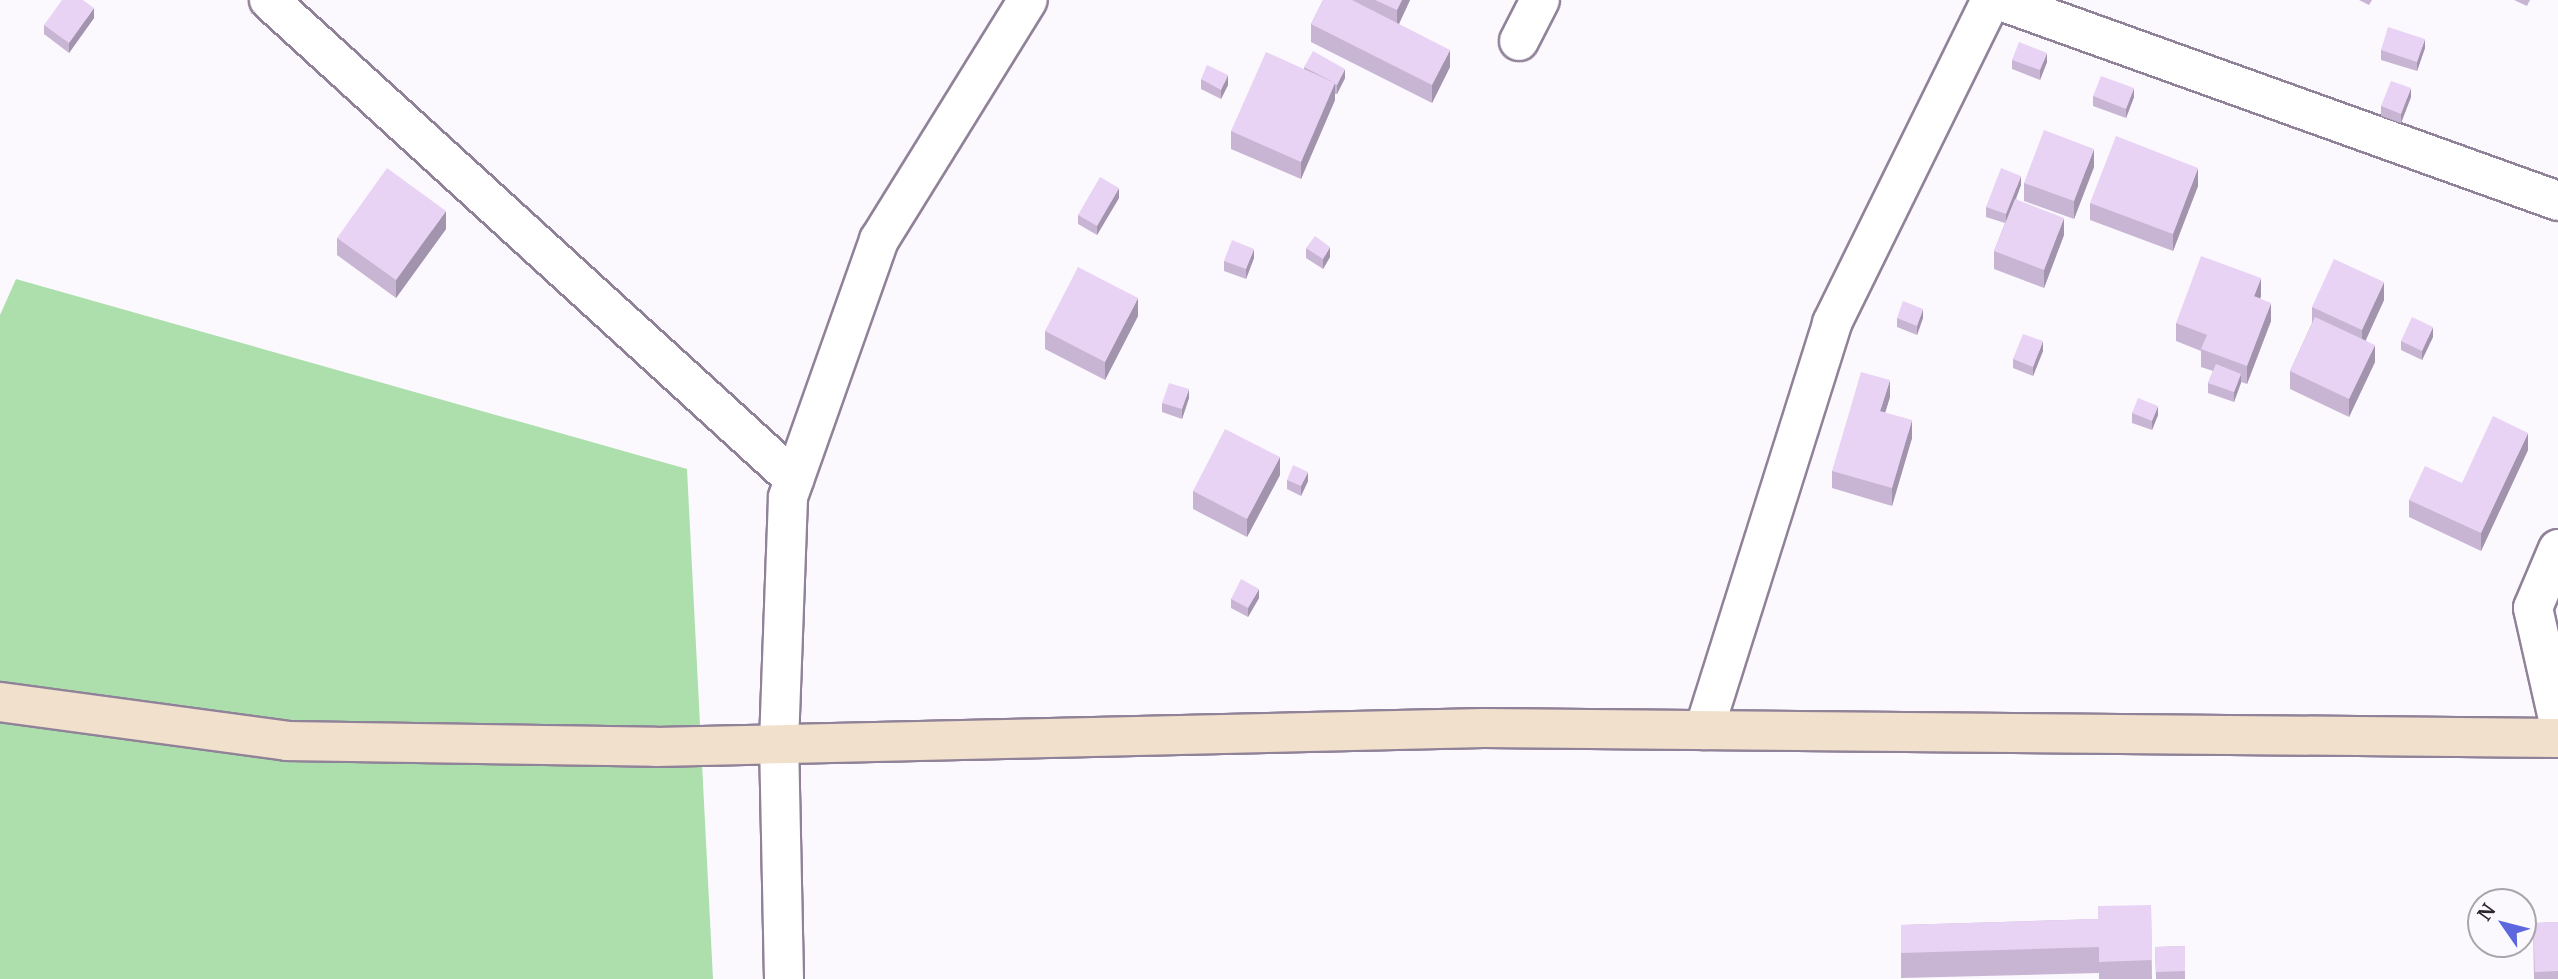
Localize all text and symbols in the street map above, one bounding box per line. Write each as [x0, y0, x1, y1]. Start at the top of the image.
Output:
north arrow [2467, 888, 2537, 958]
text: N [2472, 899, 2501, 925]

